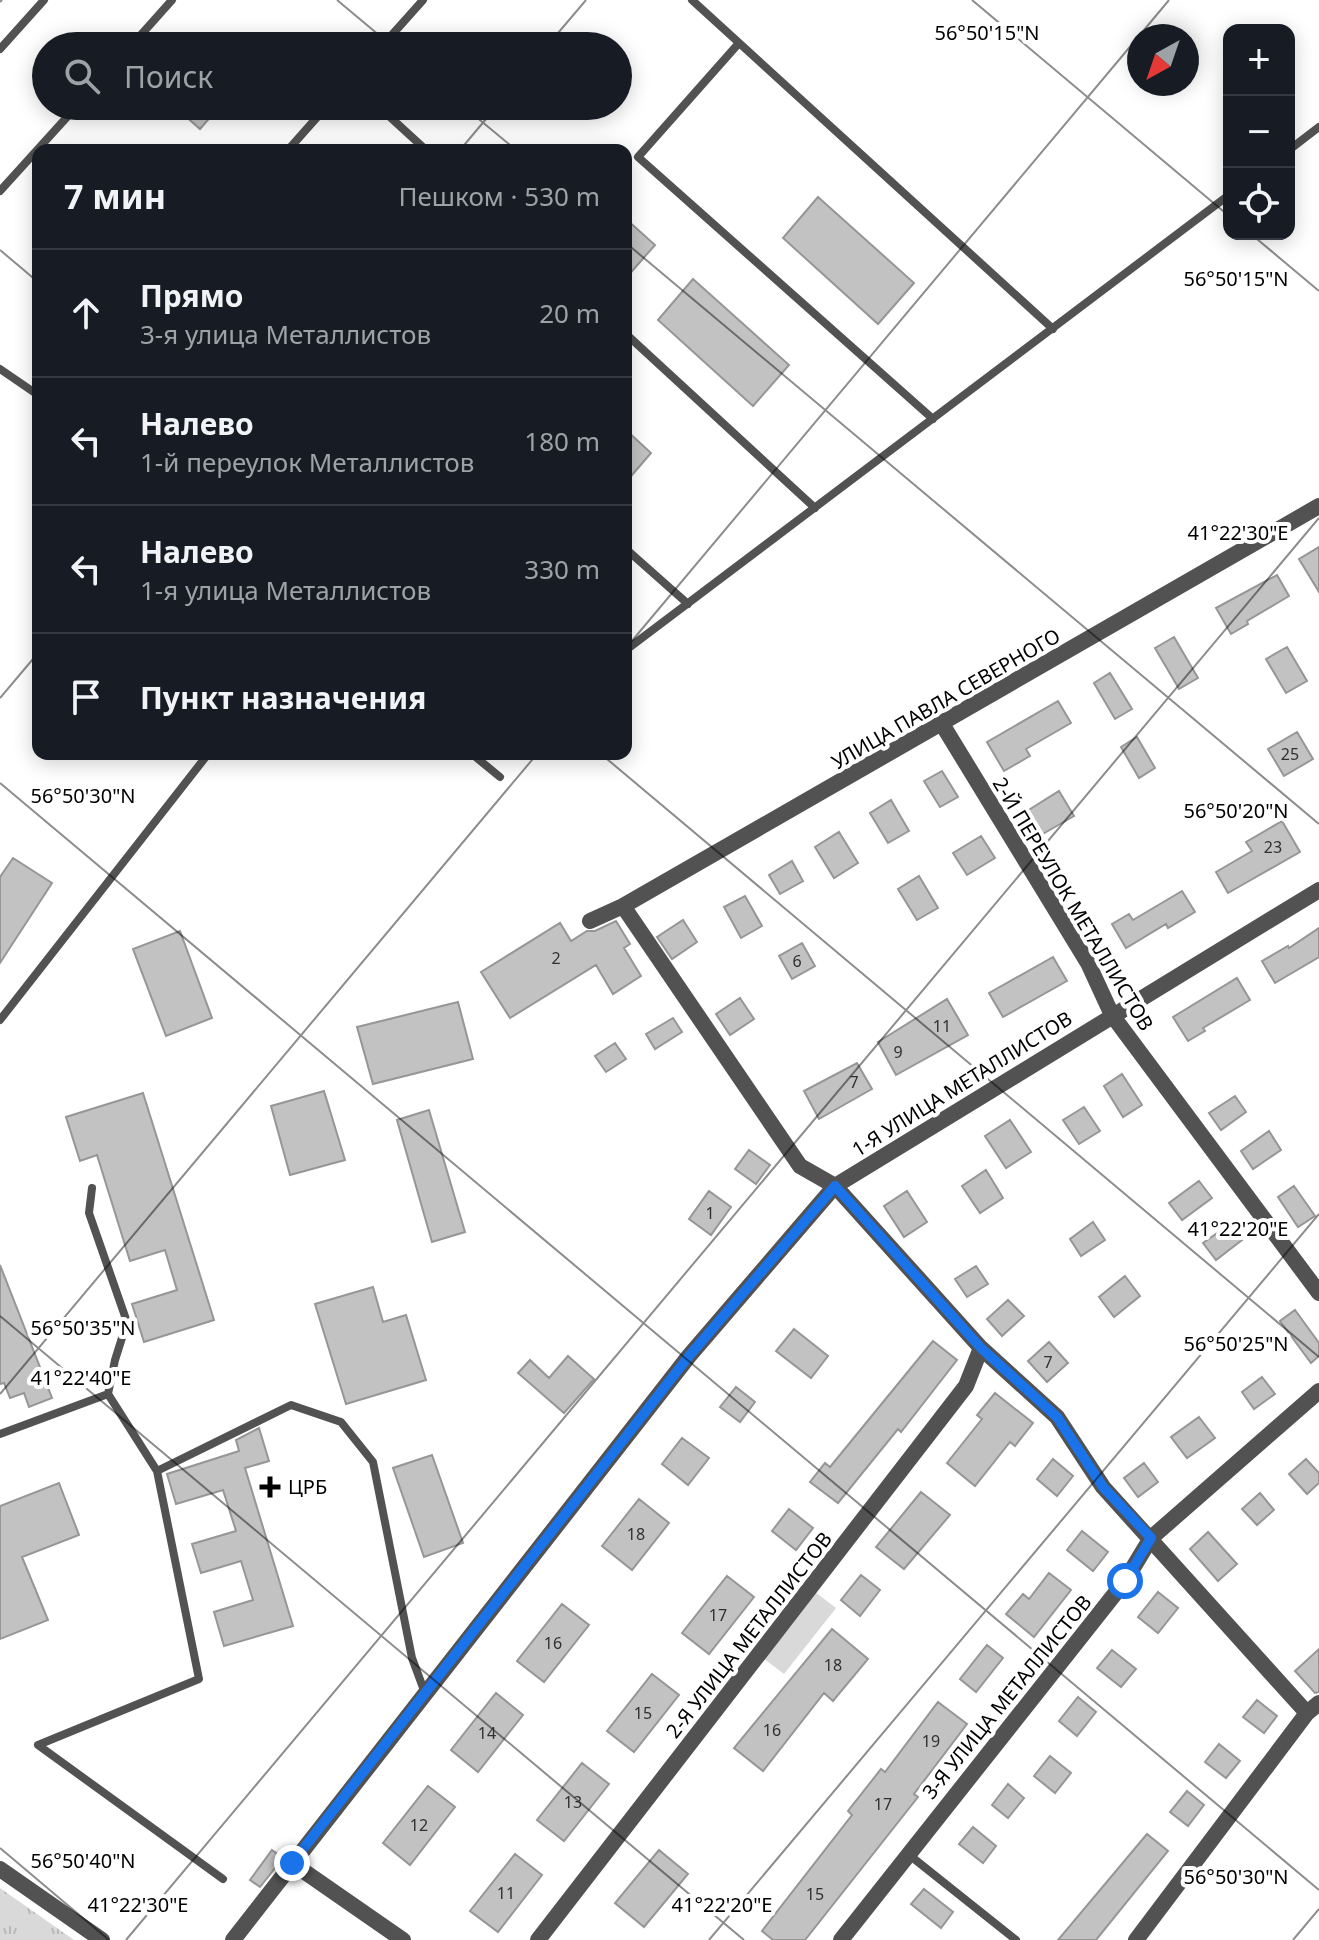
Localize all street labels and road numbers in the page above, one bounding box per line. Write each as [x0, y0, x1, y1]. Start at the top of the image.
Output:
street label: УЛИЦА ПАВЛА СЕВЕРНОГО [826, 622, 1065, 775]
street label: 2-Й ПЕРЕУЛОК МЕТАЛЛИСТОВ [987, 772, 1160, 1035]
street label: 1-Я УЛИЦА МЕТАЛЛИСТОВ [847, 1005, 1077, 1163]
street label: 2-Я УЛИЦА МЕТАЛЛИСТОВ [660, 1526, 838, 1743]
street label: 3-Я УЛИЦА МЕТАЛЛИСТОВ [916, 1589, 1097, 1804]

